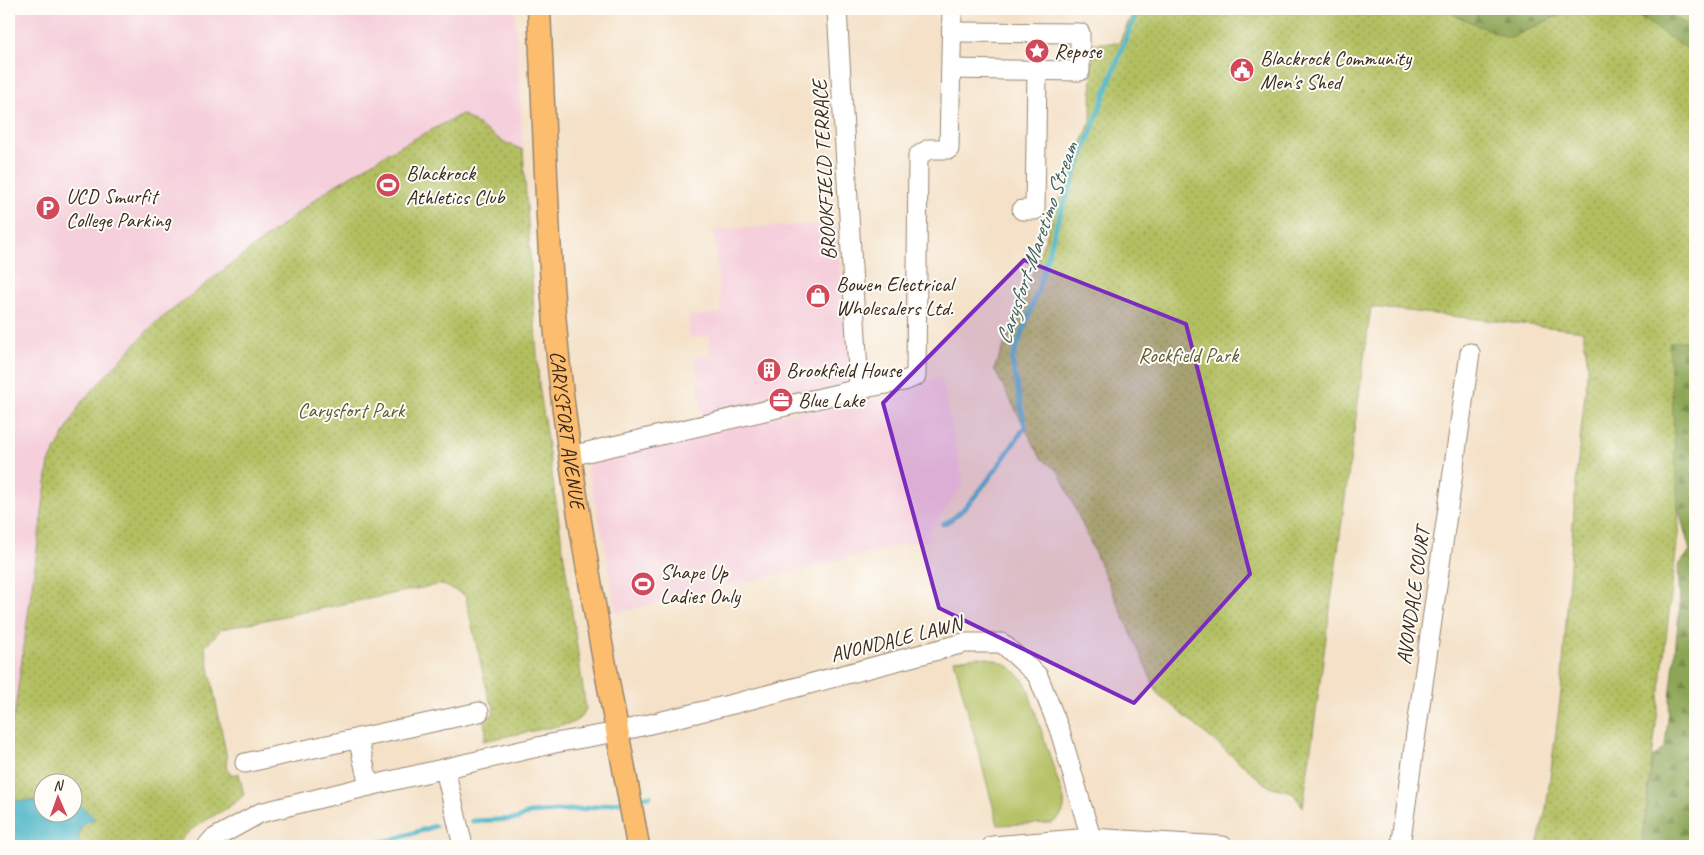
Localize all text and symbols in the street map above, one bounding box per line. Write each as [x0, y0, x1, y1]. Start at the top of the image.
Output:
place icon: Repose [1024, 38, 1050, 64]
place label: Repose [1054, 38, 1102, 64]
place label: Blackrock Community Men's Shed [1260, 45, 1413, 95]
public building icon: Blackrock Community Men's Shed [1229, 57, 1255, 83]
street label: BROOKFIELD TERRACE [806, 76, 842, 261]
water label: Carysfort-Maretimo Stream [989, 137, 1085, 348]
place label: Blackrock Athletics Club [406, 160, 506, 210]
sports icon: Blackrock Athletics Club [375, 172, 401, 198]
place label: UCD Smurfit College Parking [66, 183, 172, 233]
parking icon: UCD Smurfit College Parking [35, 195, 61, 221]
place label: Bowen Electrical Wholesalers Ltd. [836, 271, 957, 321]
shop icon: Bowen Electrical Wholesalers Ltd. [805, 283, 831, 309]
park label: Rockfield Park [1138, 342, 1239, 368]
street label: CARYSFORT AVENUE [544, 350, 591, 513]
building icon: Brookfield House [756, 357, 782, 383]
place label: Brookfield House [786, 357, 902, 383]
office icon: Blue Lake [768, 387, 794, 413]
place label: Blue Lake [798, 387, 867, 413]
park label: Carysfort Park [298, 397, 406, 423]
street label: AVONDALE COURT [1391, 521, 1436, 666]
place label: Shape Up Ladies Only [660, 559, 742, 609]
sports icon: Shape Up Ladies Only [630, 571, 656, 597]
street label: AVONDALE LAWN [828, 609, 968, 668]
north arrow [32, 772, 82, 822]
text: N [53, 777, 65, 794]

